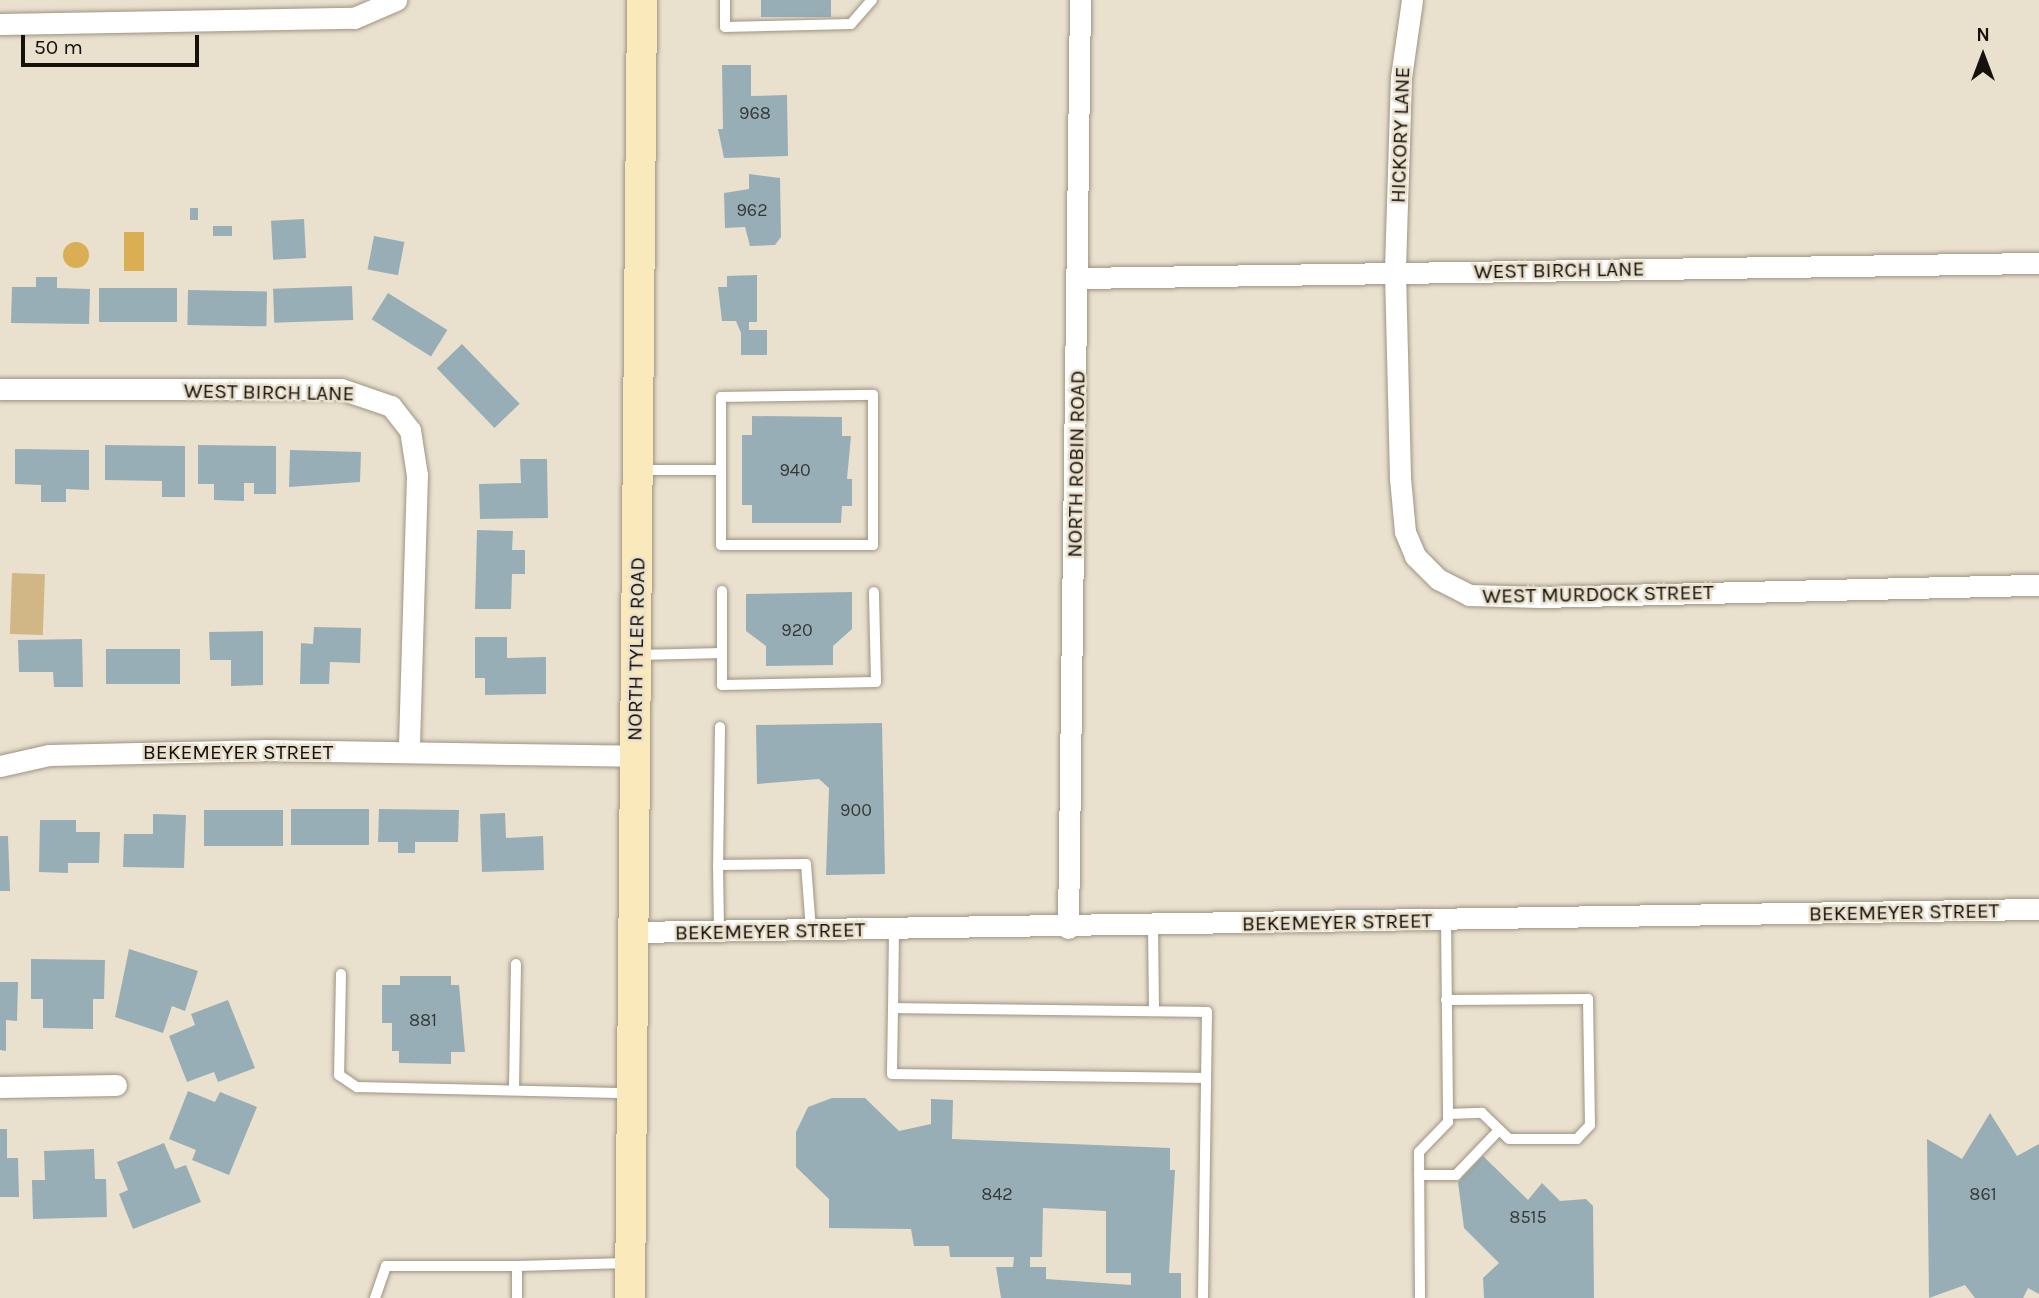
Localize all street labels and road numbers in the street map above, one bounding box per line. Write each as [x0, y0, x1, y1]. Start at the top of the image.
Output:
street label: HICKORY LANE [1385, 66, 1415, 204]
street label: WEST BIRCH LANE [1474, 256, 1644, 284]
street label: NORTH ROBIN ROAD [1062, 370, 1090, 558]
street label: WEST BIRCH LANE [184, 378, 354, 406]
street label: NORTH TYLER ROAD [622, 557, 650, 741]
street label: WEST MURDOCK STREET [1482, 579, 1714, 609]
street label: BEKEMEYER STREET [143, 739, 333, 765]
street label: BEKEMEYER STREET [1809, 898, 1999, 926]
street label: BEKEMEYER STREET [1242, 908, 1432, 936]
street label: BEKEMEYER STREET [675, 917, 865, 945]

